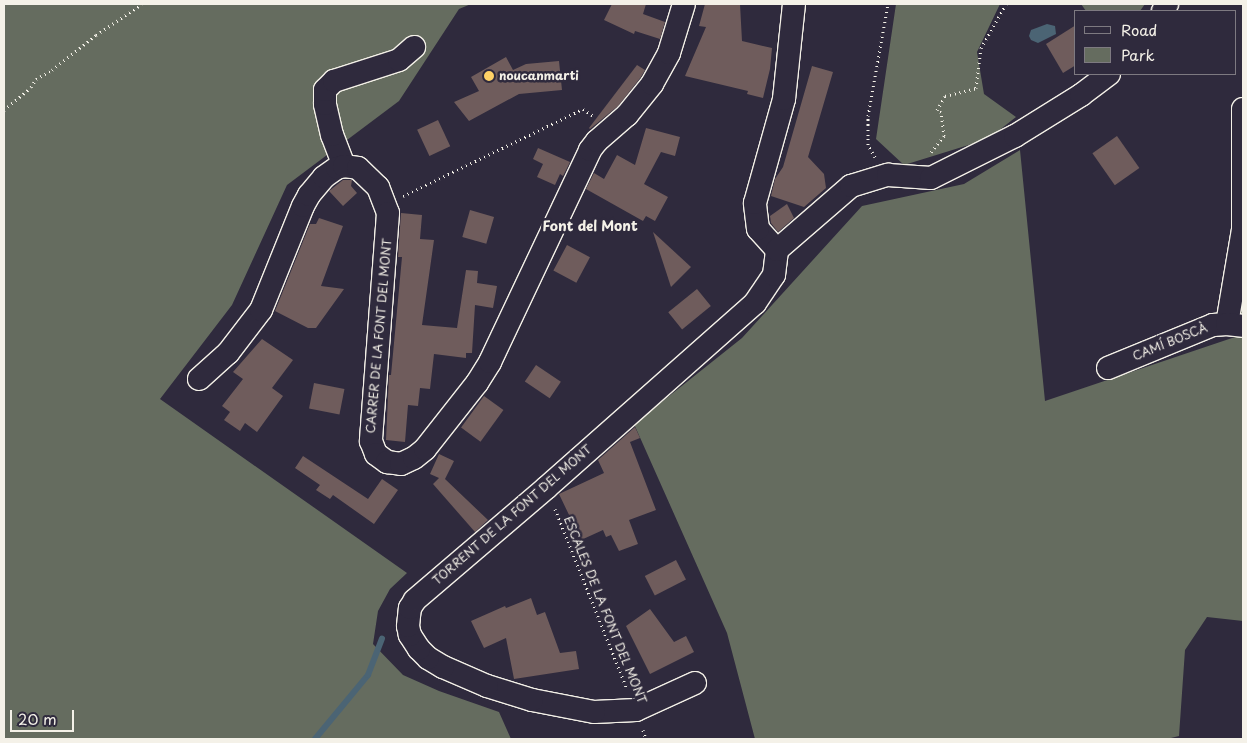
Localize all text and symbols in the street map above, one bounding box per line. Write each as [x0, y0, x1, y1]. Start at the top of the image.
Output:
legend [1074, 10, 1237, 75]
text: Road [1121, 18, 1157, 41]
text: Park [1121, 43, 1155, 66]
place label: noucanmarti [499, 69, 579, 83]
marker: noucanmarti [483, 70, 495, 82]
district label: Font del Mont [542, 218, 638, 234]
street label: CARRER DE LA FONT DEL MONT [363, 236, 395, 436]
street label: CAMÍ BOSCÀ [1130, 320, 1210, 364]
street label: TORRENT DE LA FONT DEL MONT [429, 441, 595, 589]
street label: ESCALES DE LA FONT DEL MONT [560, 513, 650, 707]
scale bar [12, 700, 76, 732]
text: 20 m [18, 707, 57, 730]

